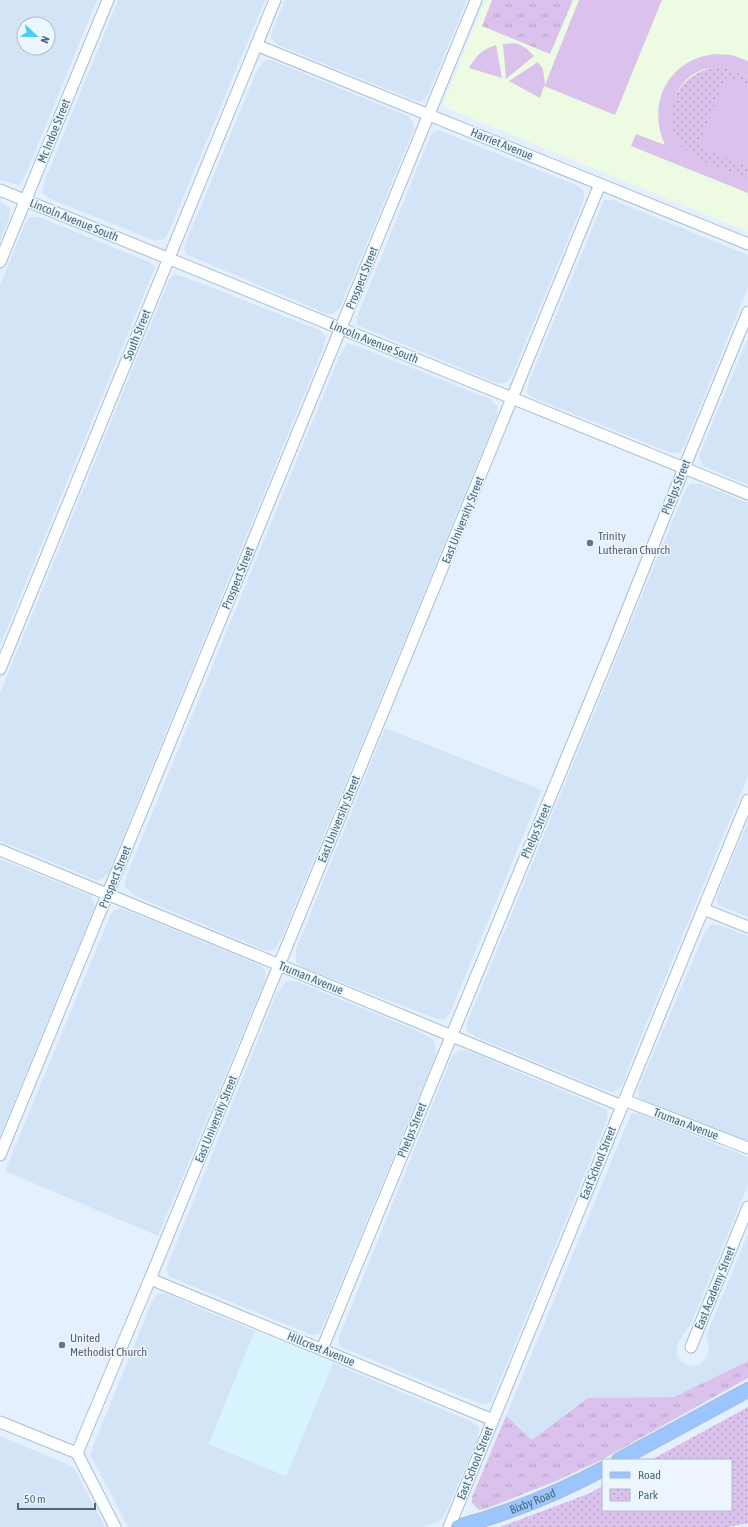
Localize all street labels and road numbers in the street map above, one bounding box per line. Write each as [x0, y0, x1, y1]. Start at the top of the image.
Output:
street label: Mc Indoe Street [35, 96, 73, 165]
street label: Harriet Avenue [469, 125, 535, 163]
street label: Lincoln Avenue South [28, 196, 120, 244]
street label: Prospect Street [343, 244, 381, 311]
street label: South Street [120, 307, 154, 363]
street label: Lincoln Avenue South [328, 318, 420, 366]
street label: Phelps Street [659, 457, 694, 517]
street label: East University Street [439, 474, 487, 566]
street label: Prospect Street [219, 544, 257, 611]
street label: East University Street [315, 773, 363, 865]
street label: Phelps Street [518, 801, 554, 861]
street label: Prospect Street [96, 843, 134, 910]
street label: Truman Avenue [276, 959, 346, 997]
street label: East University Street [192, 1073, 240, 1165]
street label: Phelps Street [395, 1100, 430, 1160]
street label: Truman Avenue [651, 1105, 721, 1143]
street label: East School Street [577, 1124, 619, 1202]
street label: East Academy Street [692, 1244, 738, 1332]
street label: Hillcrest Avenue [285, 1329, 357, 1369]
street label: East School Street [454, 1424, 496, 1502]
street label: Bixby Road [508, 1486, 558, 1517]

